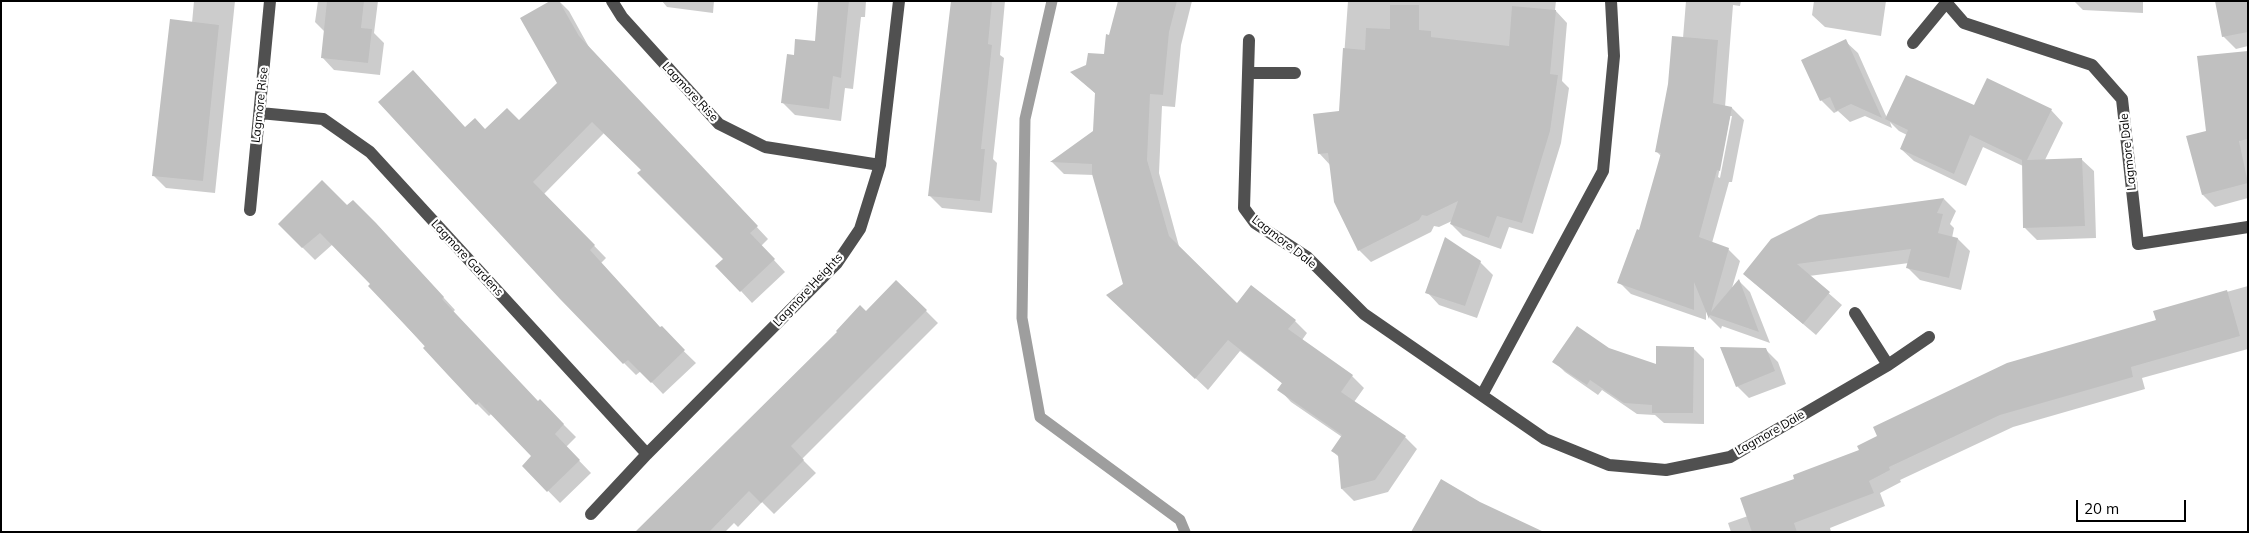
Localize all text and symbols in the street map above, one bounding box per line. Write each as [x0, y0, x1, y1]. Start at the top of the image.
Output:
street label: Lagmore Rise [659, 59, 721, 125]
street label: Lagmore Rise [249, 66, 271, 144]
street label: Lagmore Dale [2117, 113, 2139, 191]
street label: Lagmore Dale [1249, 212, 1319, 272]
street label: Lagmore Gardens [428, 217, 506, 299]
street label: Lagmore Heights [770, 250, 846, 330]
street label: Lagmore Dale [1733, 407, 1807, 459]
scale bar [2079, 490, 2189, 522]
text: 20 m [2084, 499, 2119, 518]

